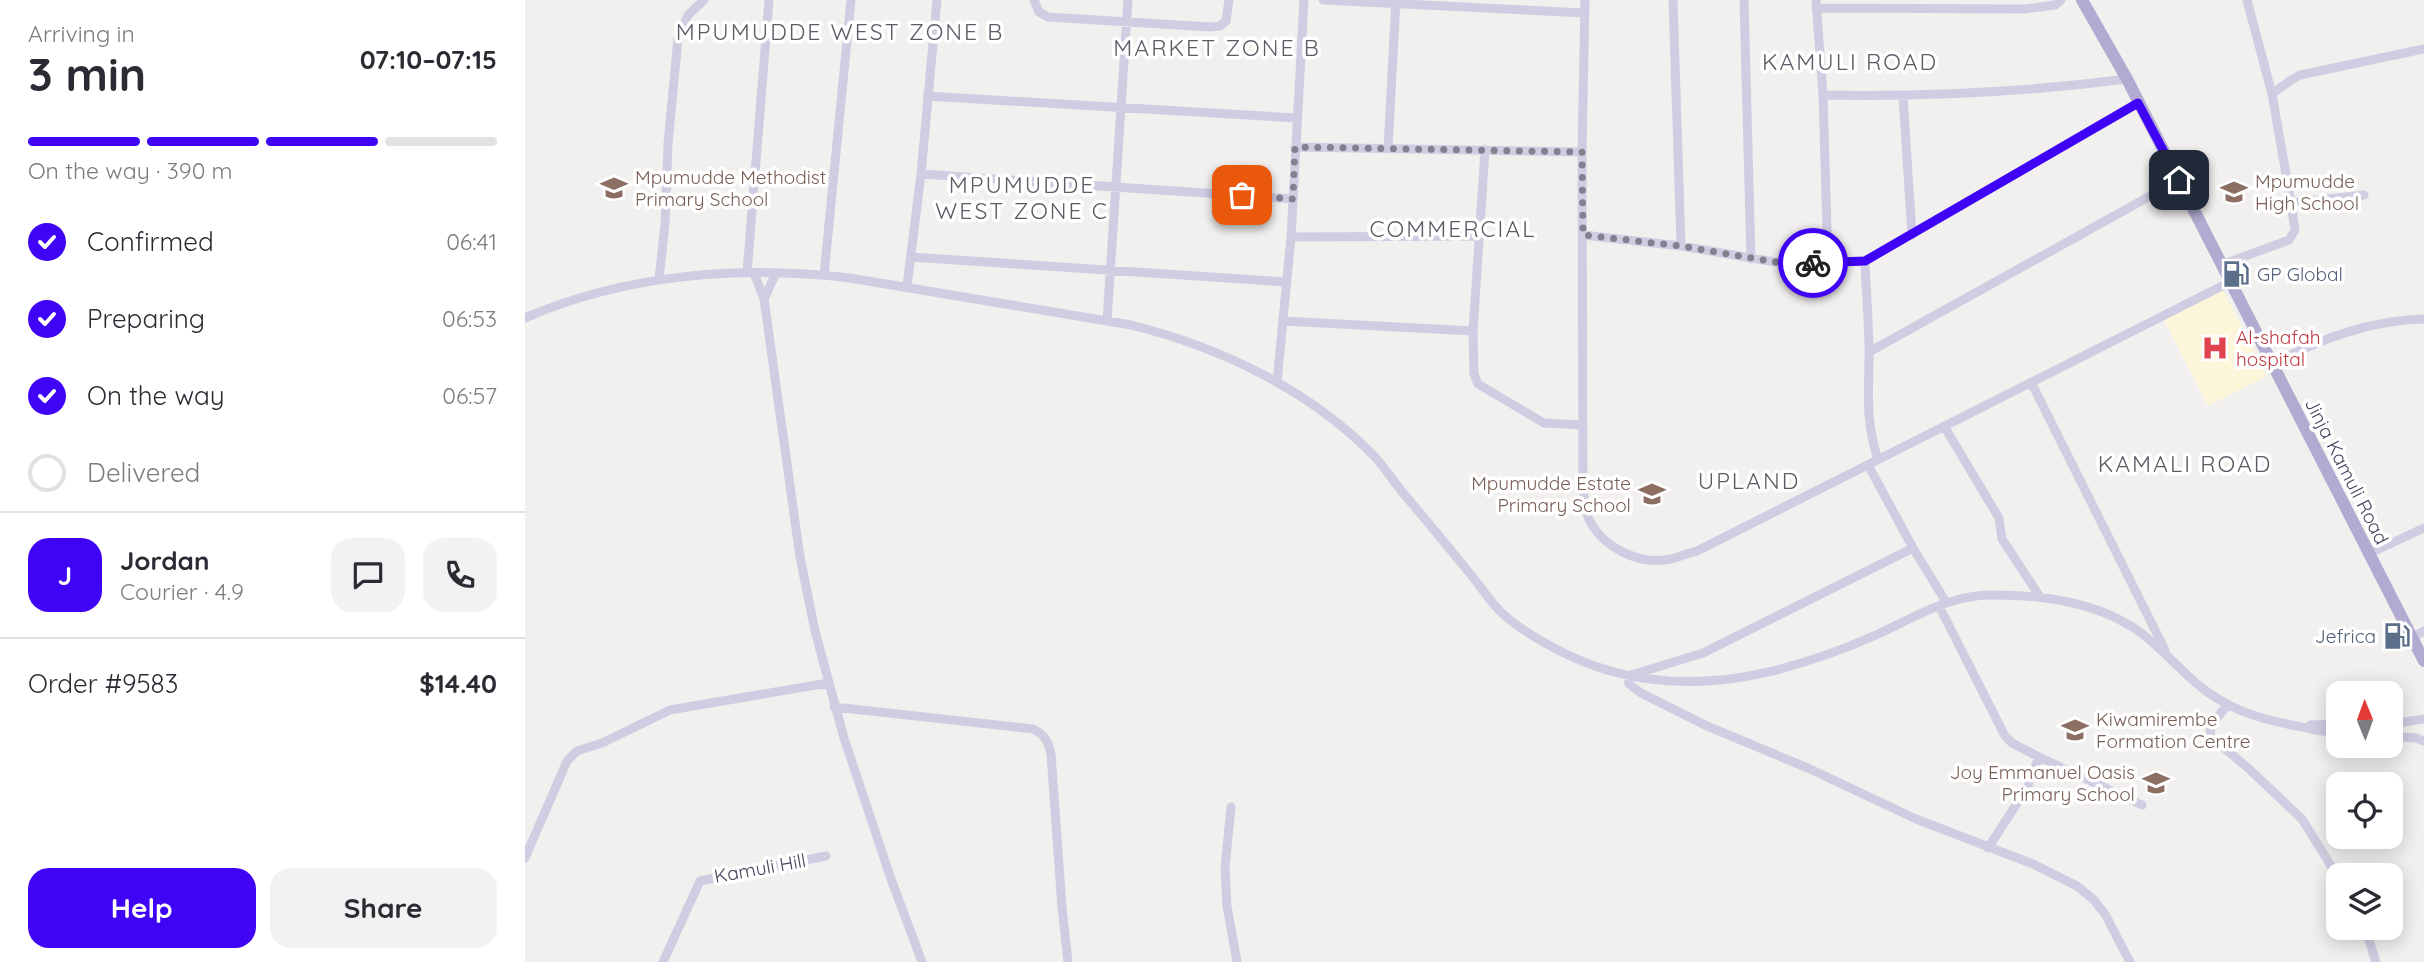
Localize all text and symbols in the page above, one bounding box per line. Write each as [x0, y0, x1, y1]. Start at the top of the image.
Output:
district label: MPUMUDDE WEST ZONE B [676, 17, 1004, 46]
text: Arriving in [28, 19, 135, 48]
district label: MARKET ZONE B [1113, 33, 1321, 62]
text: 07:10–07:15 [360, 43, 497, 76]
text: 3 min [28, 45, 146, 103]
district label: KAMULI ROAD [1762, 47, 1938, 76]
pin [2149, 150, 2209, 210]
text: On the way · 390 m [28, 156, 233, 185]
icon: home [2160, 161, 2198, 199]
place label: Mpumudde Methodist Primary School [635, 165, 826, 211]
pin [1212, 165, 1272, 225]
place label: Mpumudde High School [2255, 169, 2359, 215]
district label: MPUMUDDE WEST ZONE C [935, 170, 1109, 225]
school or university icon: Mpumudde Methodist Primary School [599, 173, 629, 203]
icon: bag [1223, 176, 1261, 214]
school or university icon: Mpumudde High School [2219, 177, 2249, 207]
district label: COMMERCIAL [1370, 214, 1536, 243]
icon: check [28, 223, 66, 261]
text: Confirmed [87, 225, 214, 258]
text: 06:41 [446, 227, 497, 256]
courier [1778, 228, 1848, 298]
icon: bike [1794, 244, 1832, 282]
fuel station icon: GP Global [2221, 259, 2251, 289]
place label: GP Global [2257, 262, 2343, 286]
icon: check [28, 300, 66, 338]
text: Preparing [87, 302, 205, 335]
text: 06:53 [442, 304, 497, 333]
place label: Al-shafah hospital [2236, 325, 2320, 371]
hospital icon: Al-shafah hospital [2200, 333, 2230, 363]
icon: check [28, 377, 66, 415]
text: On the way [87, 379, 225, 412]
text: 06:57 [442, 381, 497, 410]
street label: Jinja Kamuli Road [2300, 394, 2394, 548]
district label: KAMALI ROAD [2098, 449, 2272, 478]
text: Delivered [87, 456, 200, 489]
district label: UPLAND [1698, 466, 1800, 495]
place label: Mpumudde Estate Primary School [1471, 471, 1631, 517]
school or university icon: Mpumudde Estate Primary School [1637, 479, 1667, 509]
button: chat [331, 538, 405, 612]
button: phone [423, 538, 497, 612]
text: Jordan [120, 544, 209, 577]
text: J [58, 559, 72, 592]
text: Courier · 4.9 [120, 577, 244, 606]
fuel station icon: Jefrica [2382, 621, 2412, 651]
place label: Jefrica [2315, 624, 2376, 648]
text: Order #9583 [28, 667, 178, 700]
text: $14.40 [419, 667, 497, 700]
north arrow [2326, 681, 2403, 758]
map controls [2326, 681, 2403, 940]
place label: Kiwamirembe Formation Centre [2096, 707, 2250, 753]
school or university icon: Kiwamirembe Formation Centre [2060, 715, 2090, 745]
place label: Joy Emmanuel Oasis Primary School [1950, 760, 2135, 806]
school or university icon: Joy Emmanuel Oasis Primary School [2141, 768, 2171, 798]
button: locate [2326, 772, 2403, 849]
street label: Kamuli Hill [712, 848, 808, 888]
button: layers [2326, 863, 2403, 940]
button: Help [28, 868, 256, 948]
button: Share [270, 868, 497, 948]

